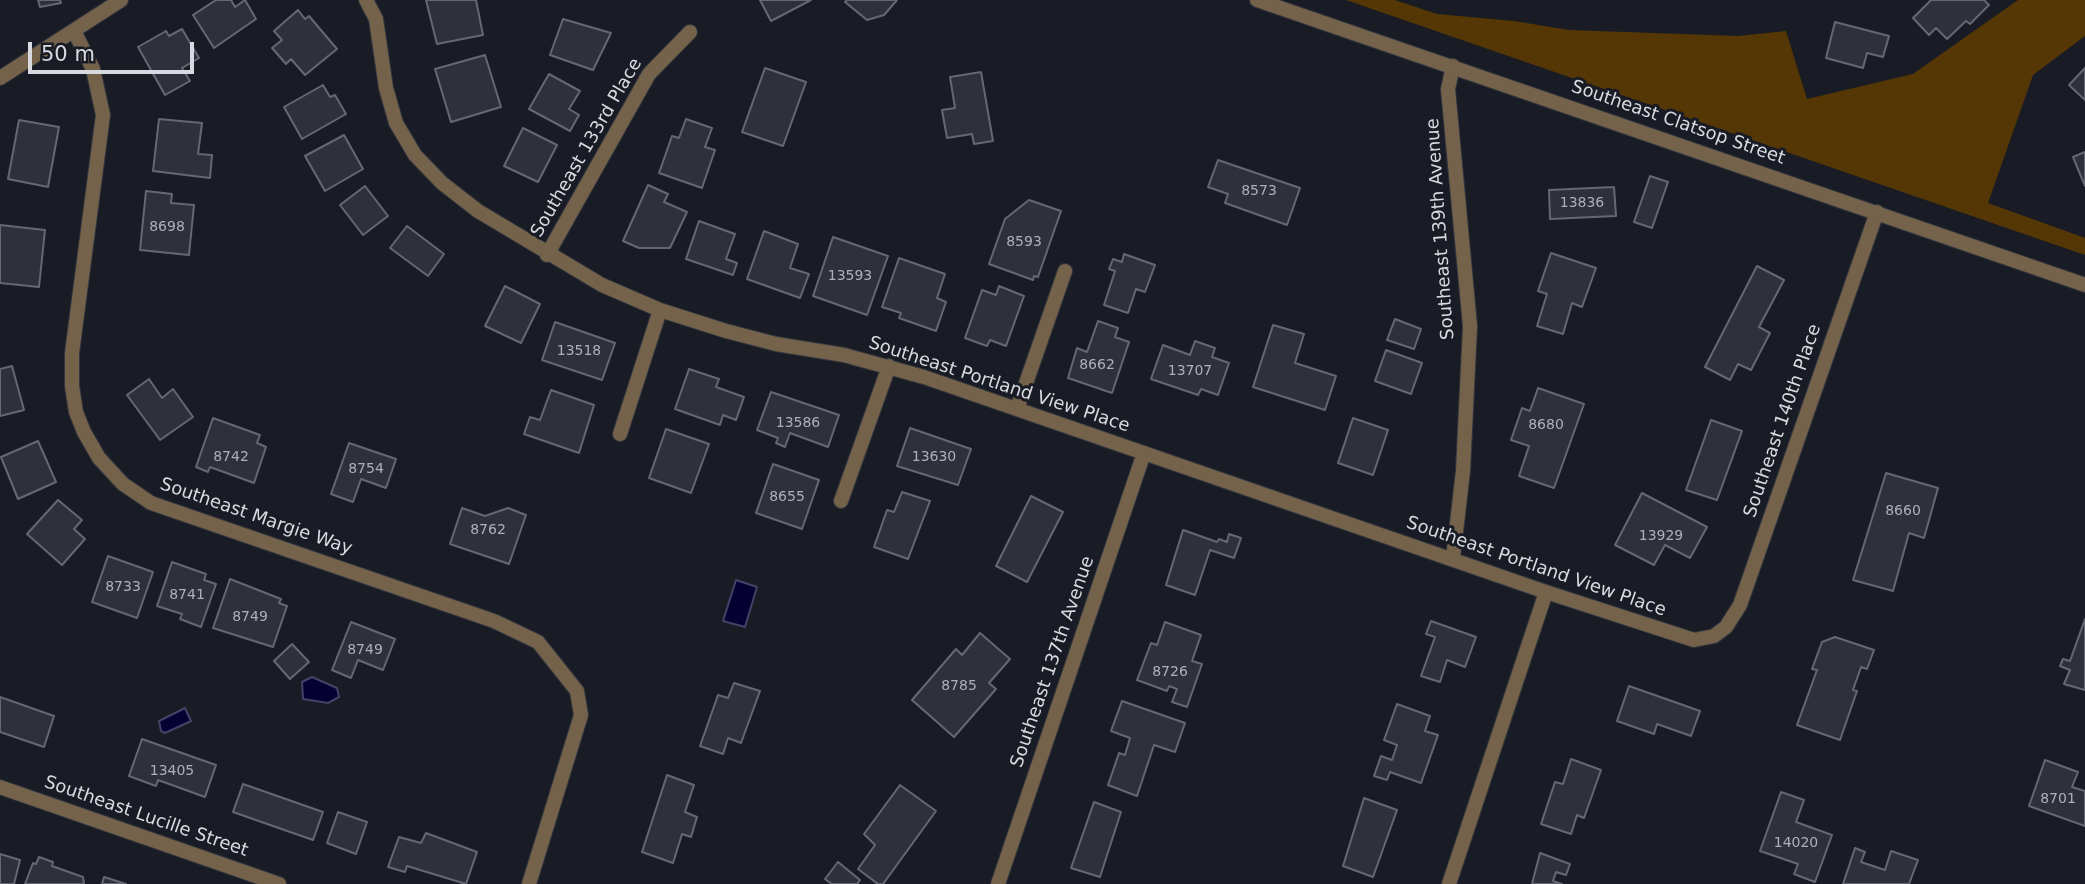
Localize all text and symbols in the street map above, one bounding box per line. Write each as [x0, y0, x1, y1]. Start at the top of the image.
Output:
scale bar [32, 28, 198, 72]
text: 50 m [41, 42, 95, 66]
street label: Southeast 133rd Place [527, 55, 647, 241]
street label: Southeast Clatsop Street [1568, 76, 1788, 170]
street label: Southeast 139th Avenue [1422, 118, 1460, 340]
house number: 8573 [1241, 183, 1277, 199]
house number: 13836 [1560, 195, 1604, 211]
house number: 8698 [149, 219, 185, 235]
house number: 8593 [1006, 234, 1042, 250]
house number: 13593 [828, 268, 872, 284]
street label: Southeast 140th Place [1740, 322, 1826, 520]
street label: Southeast Portland View Place [866, 333, 1132, 437]
house number: 13518 [557, 343, 601, 359]
house number: 8662 [1079, 357, 1115, 373]
house number: 13707 [1168, 363, 1212, 379]
house number: 13586 [776, 415, 820, 431]
house number: 8680 [1528, 417, 1564, 433]
house number: 8742 [213, 449, 249, 465]
house number: 13630 [912, 449, 956, 465]
house number: 8754 [348, 461, 384, 477]
street label: Southeast Margie Way [157, 474, 355, 560]
house number: 8655 [769, 489, 805, 505]
house number: 8660 [1885, 503, 1921, 519]
street label: Southeast Portland View Place [1403, 512, 1669, 622]
house number: 8762 [470, 522, 506, 538]
house number: 13929 [1639, 528, 1683, 544]
street label: Southeast 137th Avenue [1007, 554, 1099, 770]
house number: 8733 [105, 579, 141, 595]
house number: 8741 [169, 587, 205, 603]
house number: 8749 [232, 609, 268, 625]
house number: 8749 [347, 642, 383, 658]
house number: 8726 [1152, 664, 1188, 680]
house number: 8785 [941, 678, 977, 694]
house number: 13405 [150, 763, 194, 779]
street label: Southeast Lucille Street [41, 772, 251, 862]
house number: 8701 [2040, 791, 2076, 807]
house number: 14020 [1774, 835, 1818, 851]

